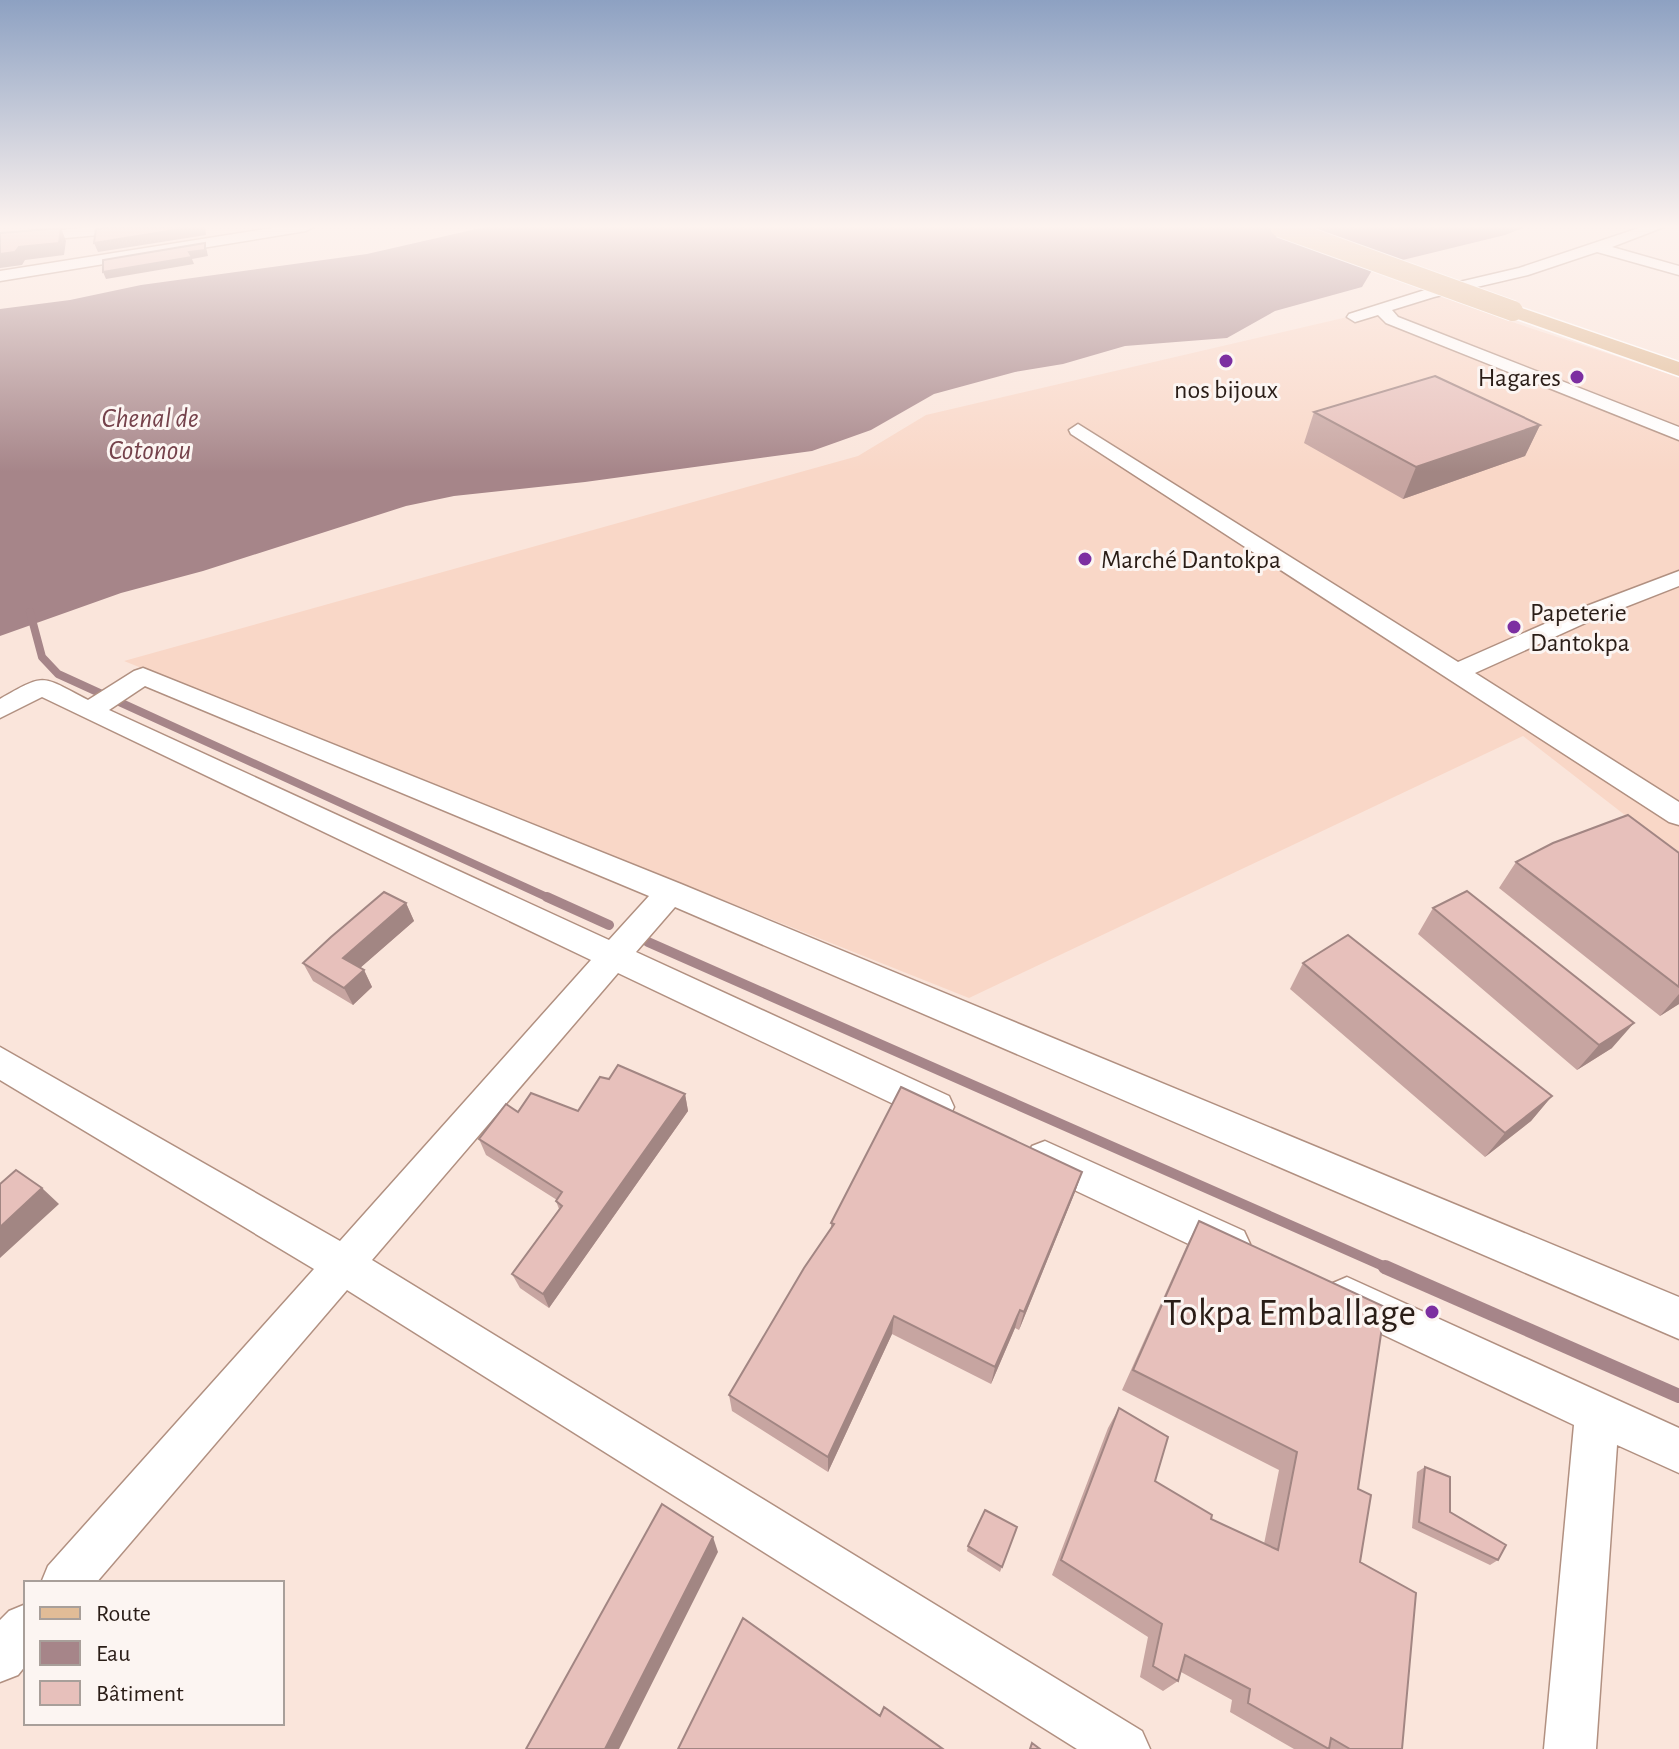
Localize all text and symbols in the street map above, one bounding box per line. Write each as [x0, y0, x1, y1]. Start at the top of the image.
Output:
marker: nos bijoux [1217, 352, 1235, 370]
place label: Hagares [1478, 365, 1561, 391]
marker: Hagares [1568, 368, 1586, 386]
place label: nos bijoux [1174, 377, 1278, 403]
water label: Chenal de Cotonou [101, 405, 199, 465]
place label: Marché Dantokpa [1101, 547, 1281, 573]
marker: Marché Dantokpa [1076, 550, 1094, 568]
place label: Papeterie Dantokpa [1530, 600, 1630, 656]
marker: Papeterie Dantokpa [1505, 618, 1523, 636]
place label: Tokpa Emballage [1163, 1295, 1416, 1333]
marker: Tokpa Emballage [1423, 1303, 1441, 1321]
legend [24, 1581, 284, 1725]
text: Route [96, 1602, 151, 1626]
text: Eau [96, 1642, 130, 1666]
text: Bâtiment [96, 1682, 184, 1706]

